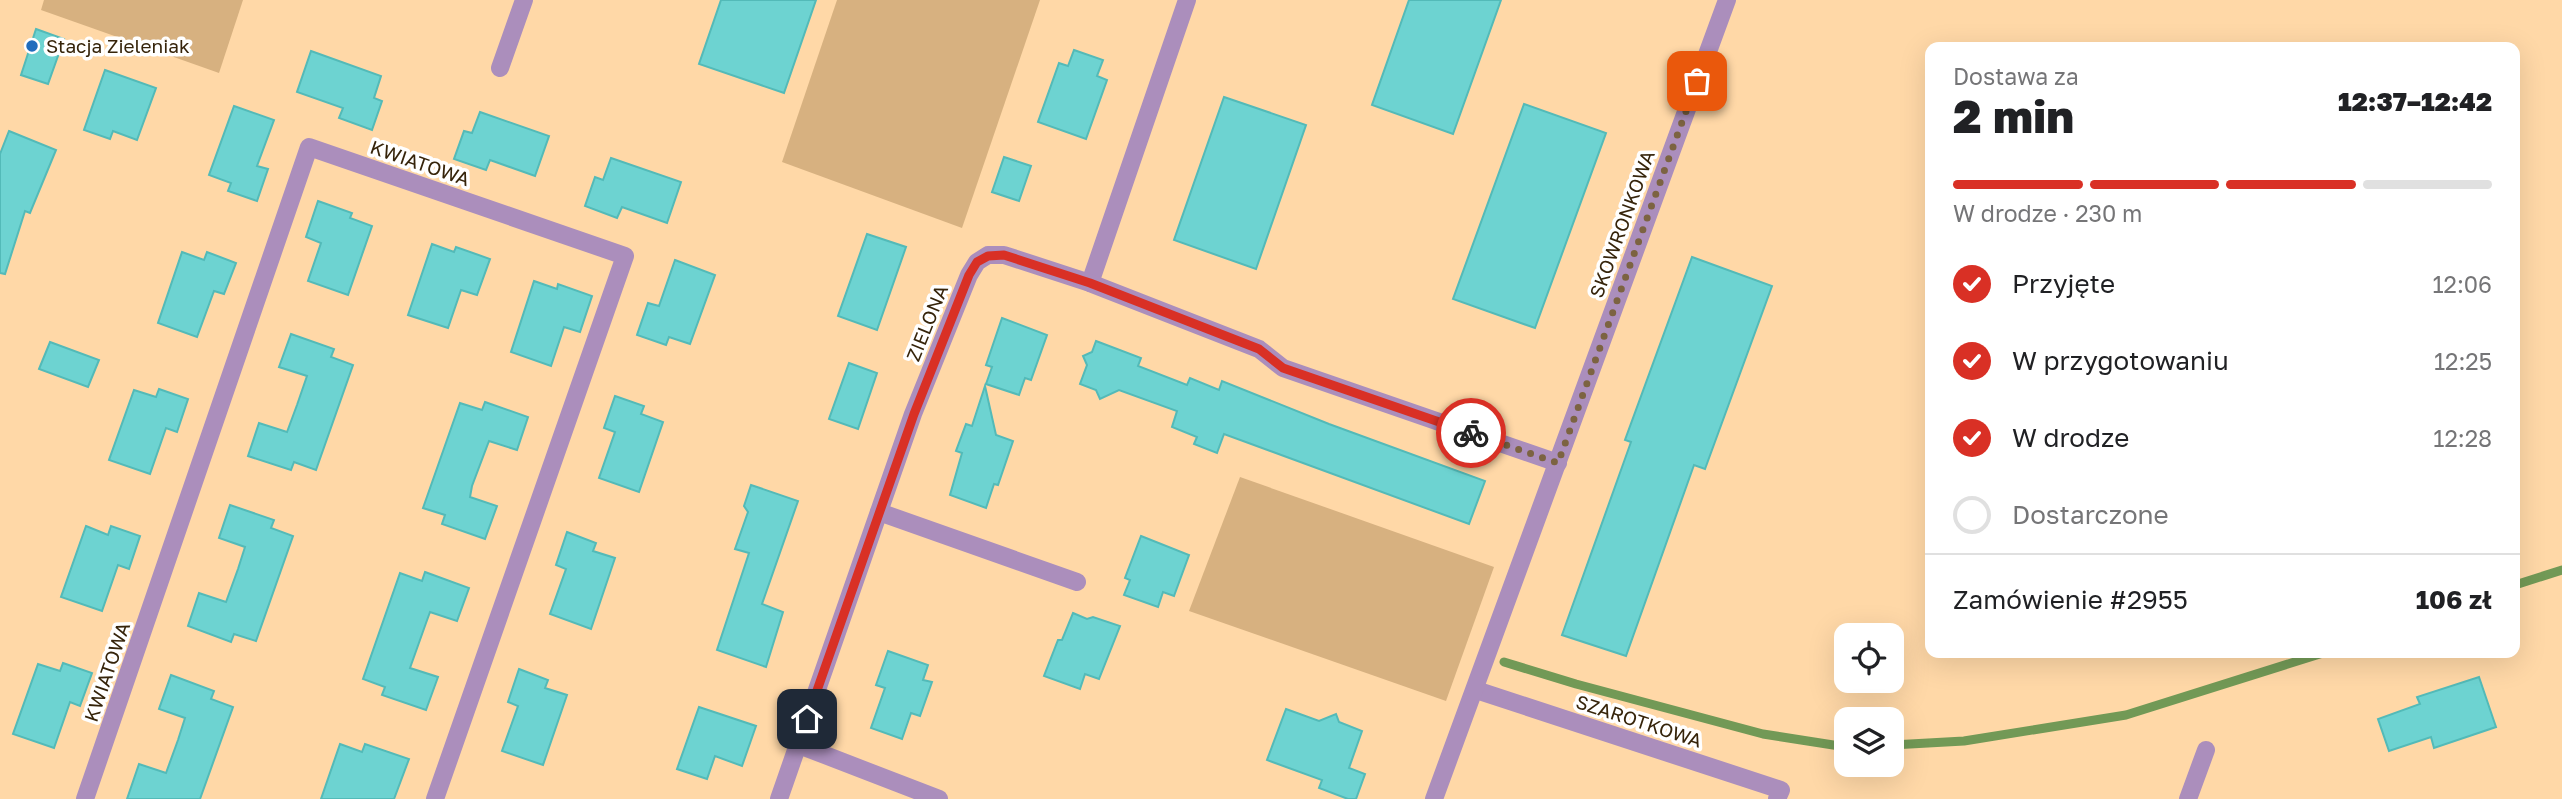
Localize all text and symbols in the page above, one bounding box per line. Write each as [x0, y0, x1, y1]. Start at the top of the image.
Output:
place label: Stacja Zieleniak [46, 34, 190, 57]
marker: Stacja Zieleniak [24, 38, 40, 54]
pin [1667, 51, 1727, 111]
icon: bag [1678, 62, 1716, 100]
text: Dostawa za [1953, 62, 2079, 90]
text: 12:37–12:42 [2338, 86, 2492, 117]
text: 2 min [1953, 88, 2074, 143]
street label: KWIATOWA [367, 135, 473, 190]
street label: SKOWRONKOWA [1584, 147, 1659, 301]
text: W drodze · 230 m [1953, 199, 2142, 227]
icon: check [1953, 265, 1991, 303]
text: Przyjęte [2012, 268, 2115, 299]
text: 12:06 [2432, 270, 2492, 298]
street label: ZIELONA [901, 281, 952, 364]
icon: check [1953, 342, 1991, 380]
text: W przygotowaniu [2012, 345, 2229, 376]
text: 12:25 [2434, 347, 2492, 375]
courier [1436, 398, 1506, 468]
icon: bike [1452, 414, 1490, 452]
icon: check [1953, 419, 1991, 457]
text: W drodze [2012, 422, 2129, 453]
text: 12:28 [2433, 424, 2492, 452]
text: Dostarczone [2012, 499, 2169, 530]
text: Zamówienie #2955 [1953, 584, 2188, 615]
text: 106 zł [2416, 584, 2492, 615]
street label: KWIATOWA [79, 619, 134, 725]
map controls [1834, 623, 1904, 777]
button: locate [1834, 623, 1904, 693]
pin [777, 689, 837, 749]
street label: SZAROTKOWA [1573, 689, 1705, 752]
icon: home [788, 700, 826, 738]
button: layers [1834, 707, 1904, 777]

